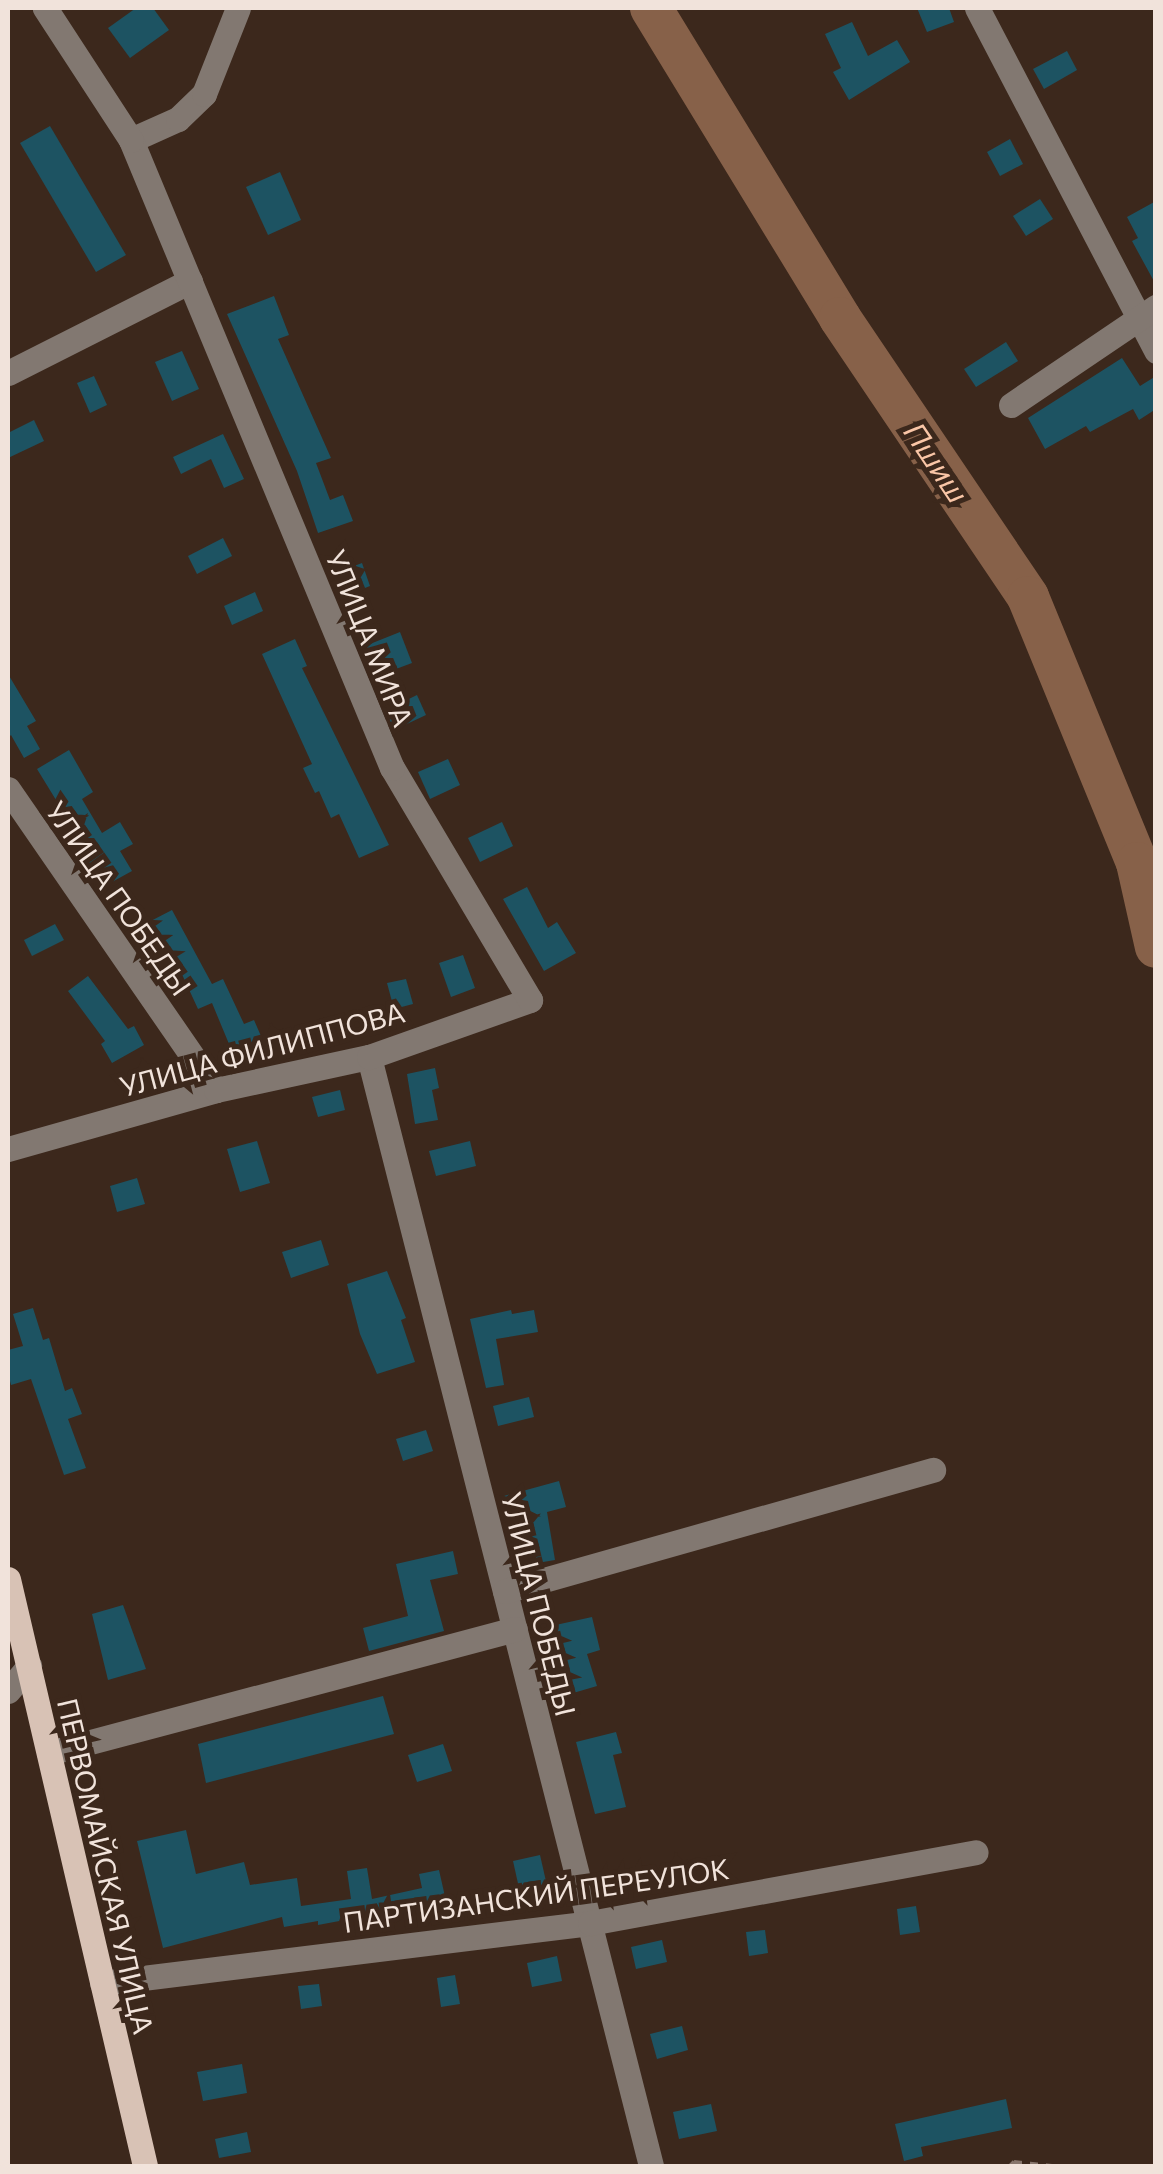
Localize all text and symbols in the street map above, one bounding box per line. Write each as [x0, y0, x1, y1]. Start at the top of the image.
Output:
water label: Пшиш [897, 415, 977, 509]
street label: УЛИЦА МИРА [319, 545, 421, 731]
street label: УЛИЦА ПОБЕДЫ [39, 794, 199, 1002]
street label: УЛИЦА ФИЛИППОВА [116, 995, 408, 1103]
street label: УЛИЦА ПОБЕДЫ [495, 1489, 583, 1719]
street label: ПЕРВОМАЙСКАЯ УЛИЦА [51, 1695, 161, 2037]
street label: ПАРТИЗАНСКИЙ ПЕРЕУЛОК [341, 1851, 731, 1939]

